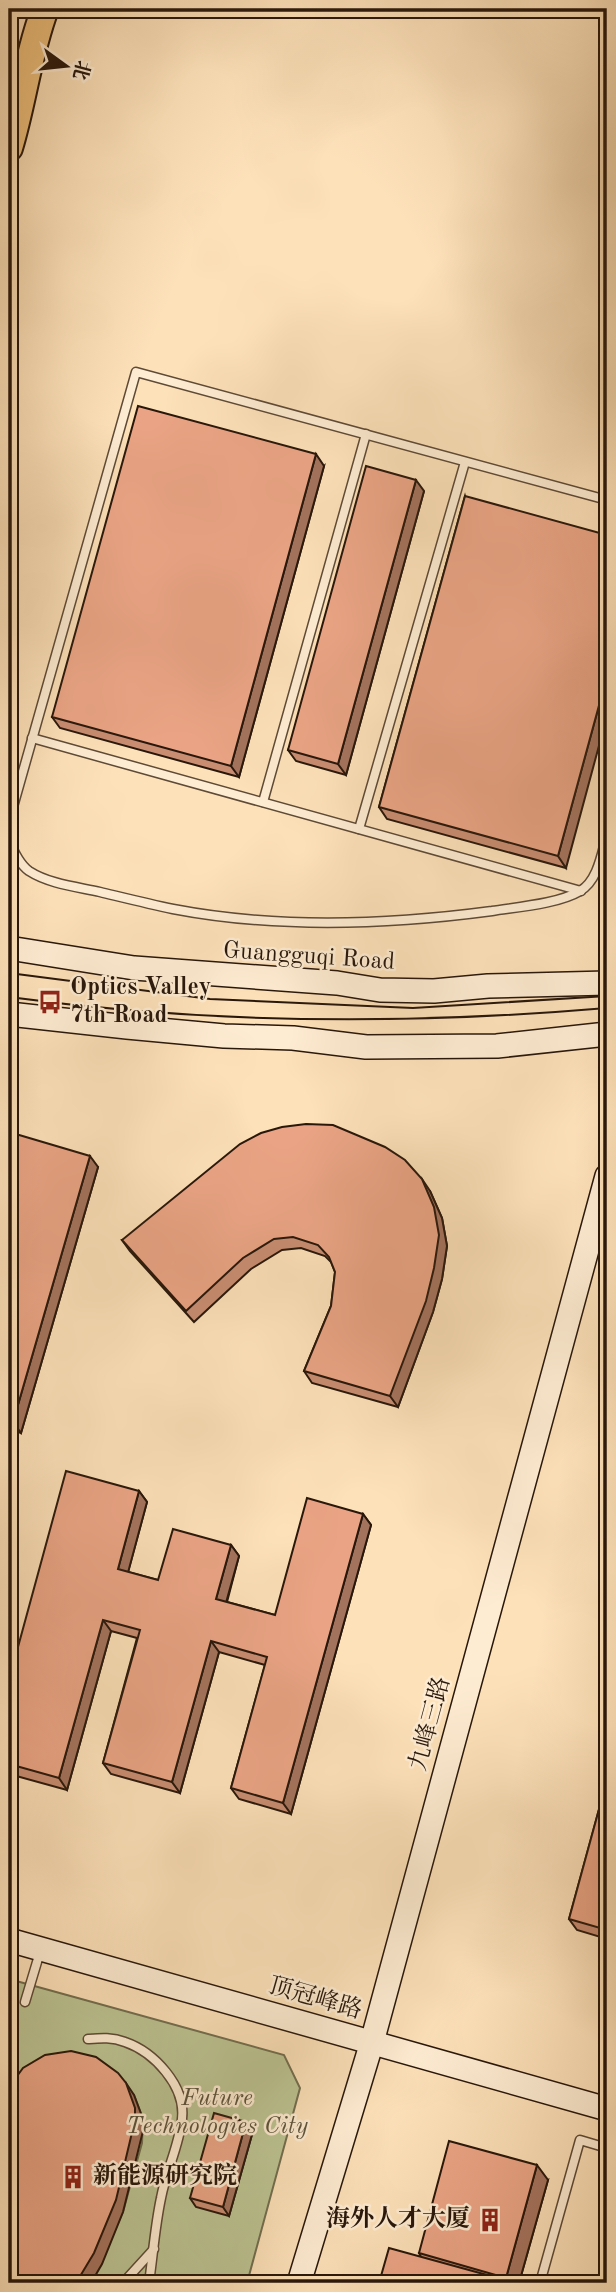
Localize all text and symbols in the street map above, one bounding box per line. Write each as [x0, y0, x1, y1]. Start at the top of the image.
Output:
north arrow [32, 32, 102, 102]
text: 北 [68, 58, 94, 82]
street label: Guangguqi Road [222, 939, 396, 975]
place label: Optics Valley 7th Road [70, 976, 211, 1028]
bus stop icon: Optics Valley 7th Road [36, 988, 64, 1016]
street label: 九峰三路 [404, 1674, 455, 1773]
street label: 顶冠峰路 [266, 1971, 365, 2024]
park label: Future Technologies City [126, 2087, 309, 2139]
place label: 新能源研究院 [93, 2162, 237, 2189]
building icon: 新能源研究院 [59, 2163, 87, 2191]
place label: 海外人才大厦 [326, 2205, 470, 2232]
building icon: 海外人才大厦 [476, 2206, 504, 2234]

